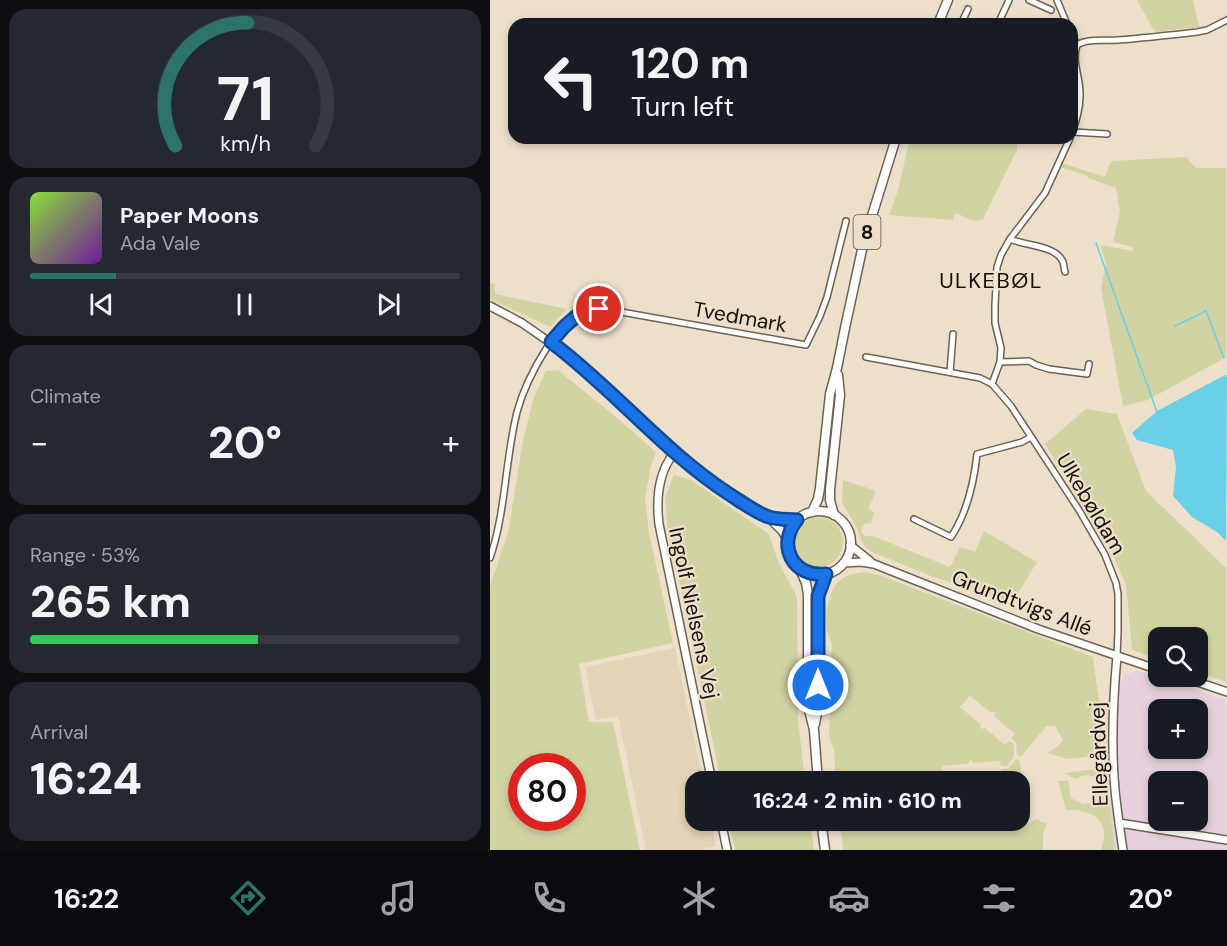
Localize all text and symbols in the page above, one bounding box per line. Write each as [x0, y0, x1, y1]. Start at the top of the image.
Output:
text: 120 m [631, 36, 749, 91]
icon: left [532, 42, 610, 120]
text: 71 [216, 58, 274, 139]
text: Turn left [631, 89, 734, 124]
text: km/h [220, 130, 270, 158]
text: Paper Moons [120, 201, 259, 230]
road number: 8 [854, 215, 881, 249]
text: Ada Vale [120, 230, 200, 256]
district label: ULKEBØL [939, 266, 1043, 295]
pin [573, 283, 624, 334]
icon: previous [85, 288, 118, 321]
icon: pause [228, 288, 261, 321]
icon: next [372, 288, 405, 321]
icon: arrive [582, 292, 615, 325]
street label: Tvedmark [691, 295, 789, 339]
text: Climate [30, 383, 101, 409]
text: 20° [208, 413, 282, 472]
text: − [30, 421, 48, 464]
text: + [442, 421, 460, 464]
street label: Ulkebøldam [1050, 448, 1132, 560]
street label: Ingolf Nielsens Vej [662, 525, 726, 701]
text: Range · 53% [30, 542, 140, 568]
street label: Grundtvigs Allé [948, 563, 1096, 643]
text: 265 km [30, 572, 191, 631]
map controls [1148, 627, 1208, 831]
button: search [1148, 627, 1208, 687]
position arrow [786, 653, 850, 717]
button: + [1148, 699, 1208, 759]
street label: Ellegårdvej [1083, 701, 1115, 807]
text: Arrival [30, 719, 88, 745]
text: 16:24 [30, 749, 142, 808]
speed limit sign: 80 [508, 753, 586, 831]
button: − [1148, 771, 1208, 831]
text: 16:24 · 2 min · 610 m [753, 786, 962, 815]
icon: directions [227, 877, 269, 919]
icon: music [378, 877, 420, 919]
icon: phone [528, 877, 570, 919]
icon: climate [678, 877, 720, 919]
icon: car [828, 877, 870, 919]
icon: filters [978, 877, 1020, 919]
text: 16:22 [54, 881, 119, 916]
text: 20° [1129, 881, 1173, 916]

